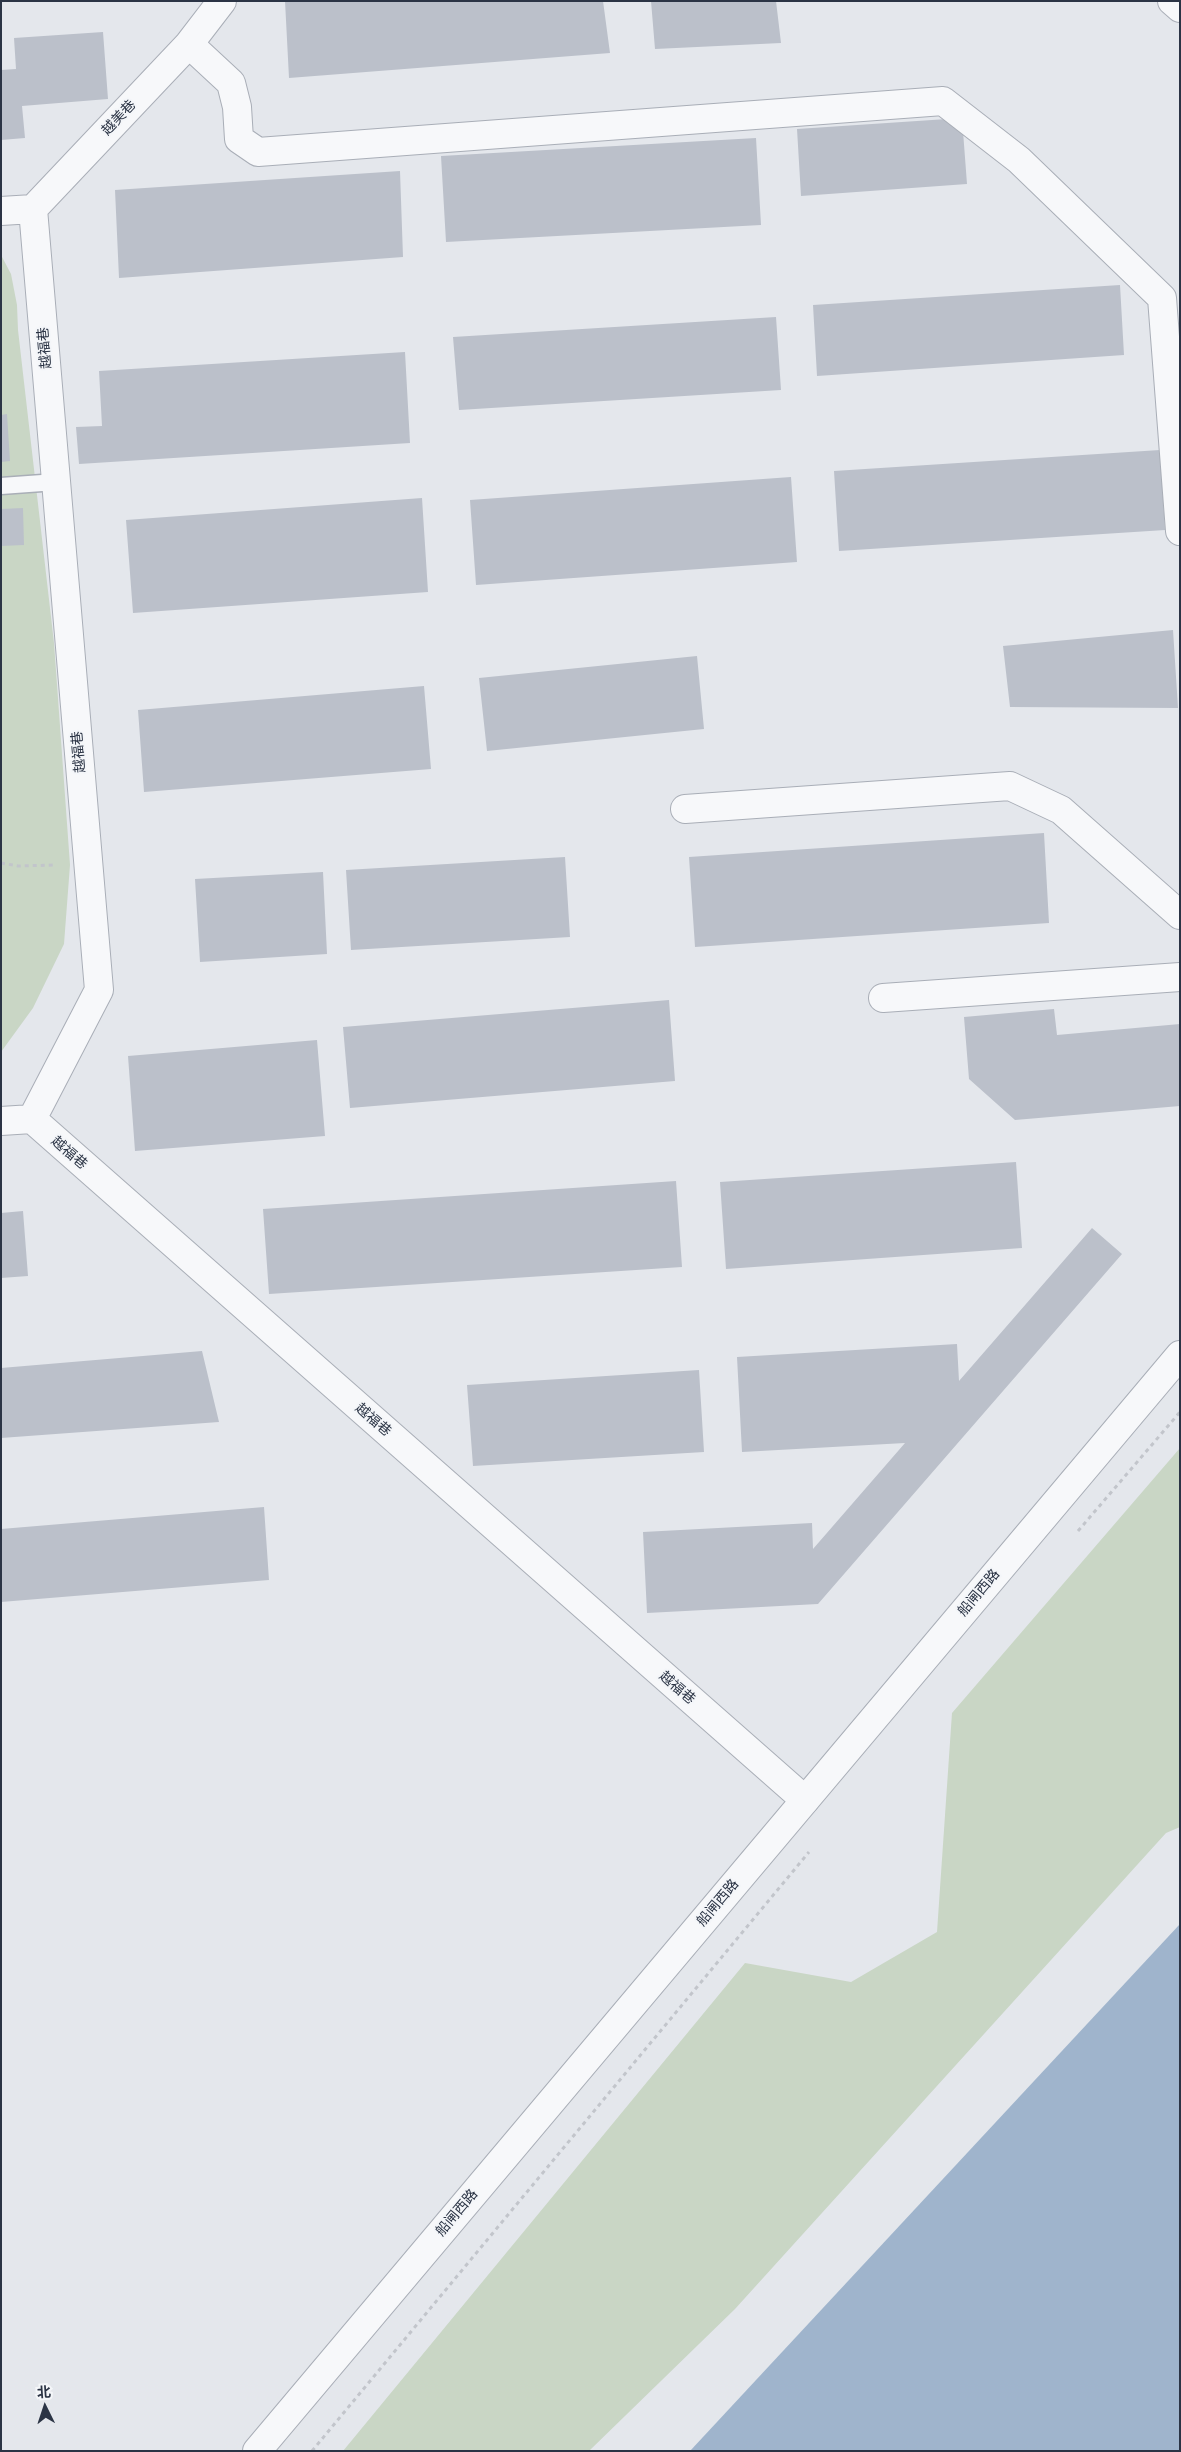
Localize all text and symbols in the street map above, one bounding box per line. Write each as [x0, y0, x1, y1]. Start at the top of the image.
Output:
street label: 越美巷 [99, 97, 139, 139]
street label: 越福巷 [35, 326, 55, 370]
street label: 越福巷 [69, 730, 89, 774]
street label: 越福巷 [48, 1133, 90, 1173]
street label: 越福巷 [352, 1400, 394, 1440]
street label: 船闸西路 [955, 1566, 1003, 1620]
street label: 越福巷 [656, 1668, 698, 1708]
street label: 船闸西路 [694, 1876, 742, 1930]
street label: 船闸西路 [433, 2186, 481, 2240]
north arrow [20, 2382, 70, 2432]
text: 北 [36, 2383, 52, 2402]

